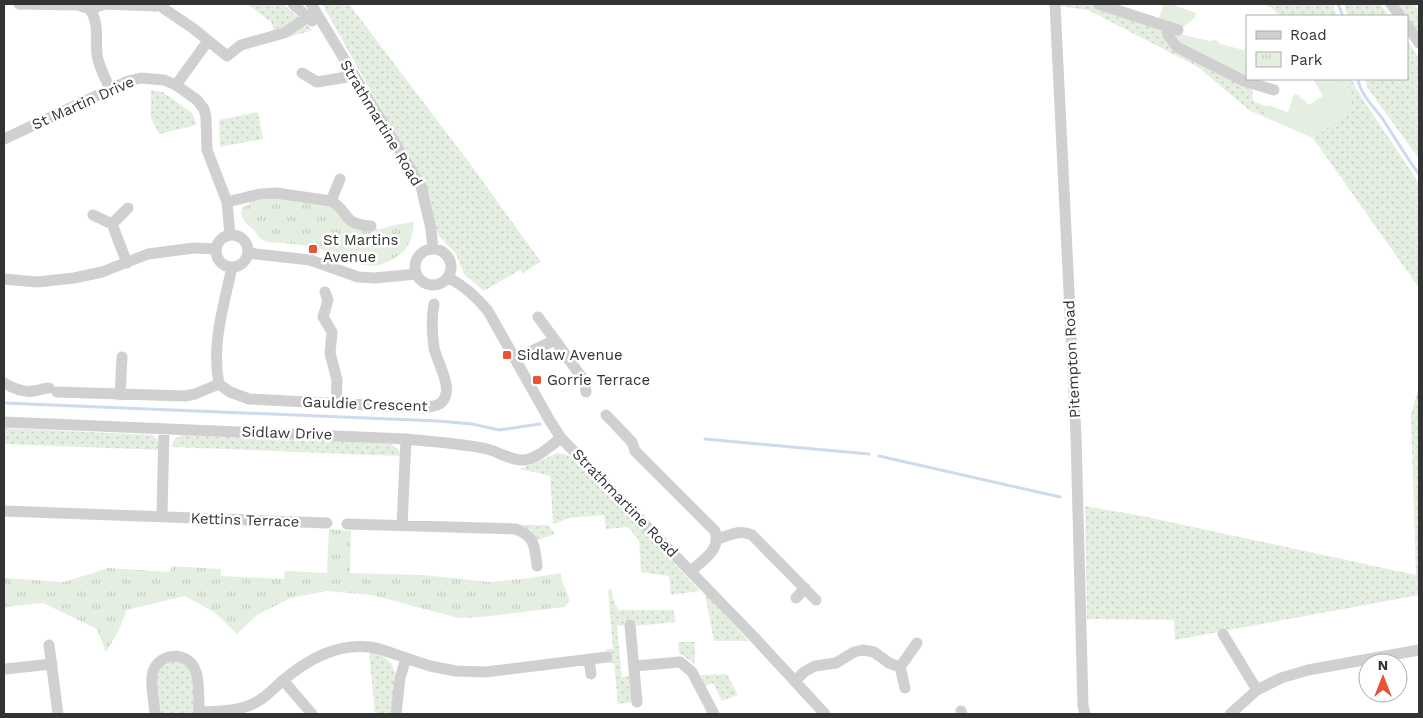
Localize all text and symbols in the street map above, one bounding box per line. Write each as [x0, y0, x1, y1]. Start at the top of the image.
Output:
legend [1246, 15, 1408, 80]
text: Road [1290, 26, 1327, 44]
text: Park [1290, 51, 1323, 69]
street label: Strathmartine Road [336, 57, 426, 189]
street label: St Martin Drive [29, 72, 137, 134]
place label: St Martins Avenue [323, 231, 398, 266]
marker: St Martins Avenue [307, 243, 319, 255]
street label: Pitempton Road [1060, 300, 1084, 418]
place label: Sidlaw Avenue [517, 346, 623, 364]
marker: Sidlaw Avenue [501, 349, 513, 361]
place label: Gorrie Terrace [547, 371, 650, 389]
marker: Gorrie Terrace [531, 374, 543, 386]
street label: Gauldie Crescent [302, 393, 429, 415]
street label: Sidlaw Drive [241, 422, 333, 444]
street label: Strathmartine Road [569, 445, 681, 561]
street label: Kettins Terrace [190, 509, 300, 531]
north arrow [1358, 653, 1408, 703]
text: N [1378, 657, 1388, 673]

